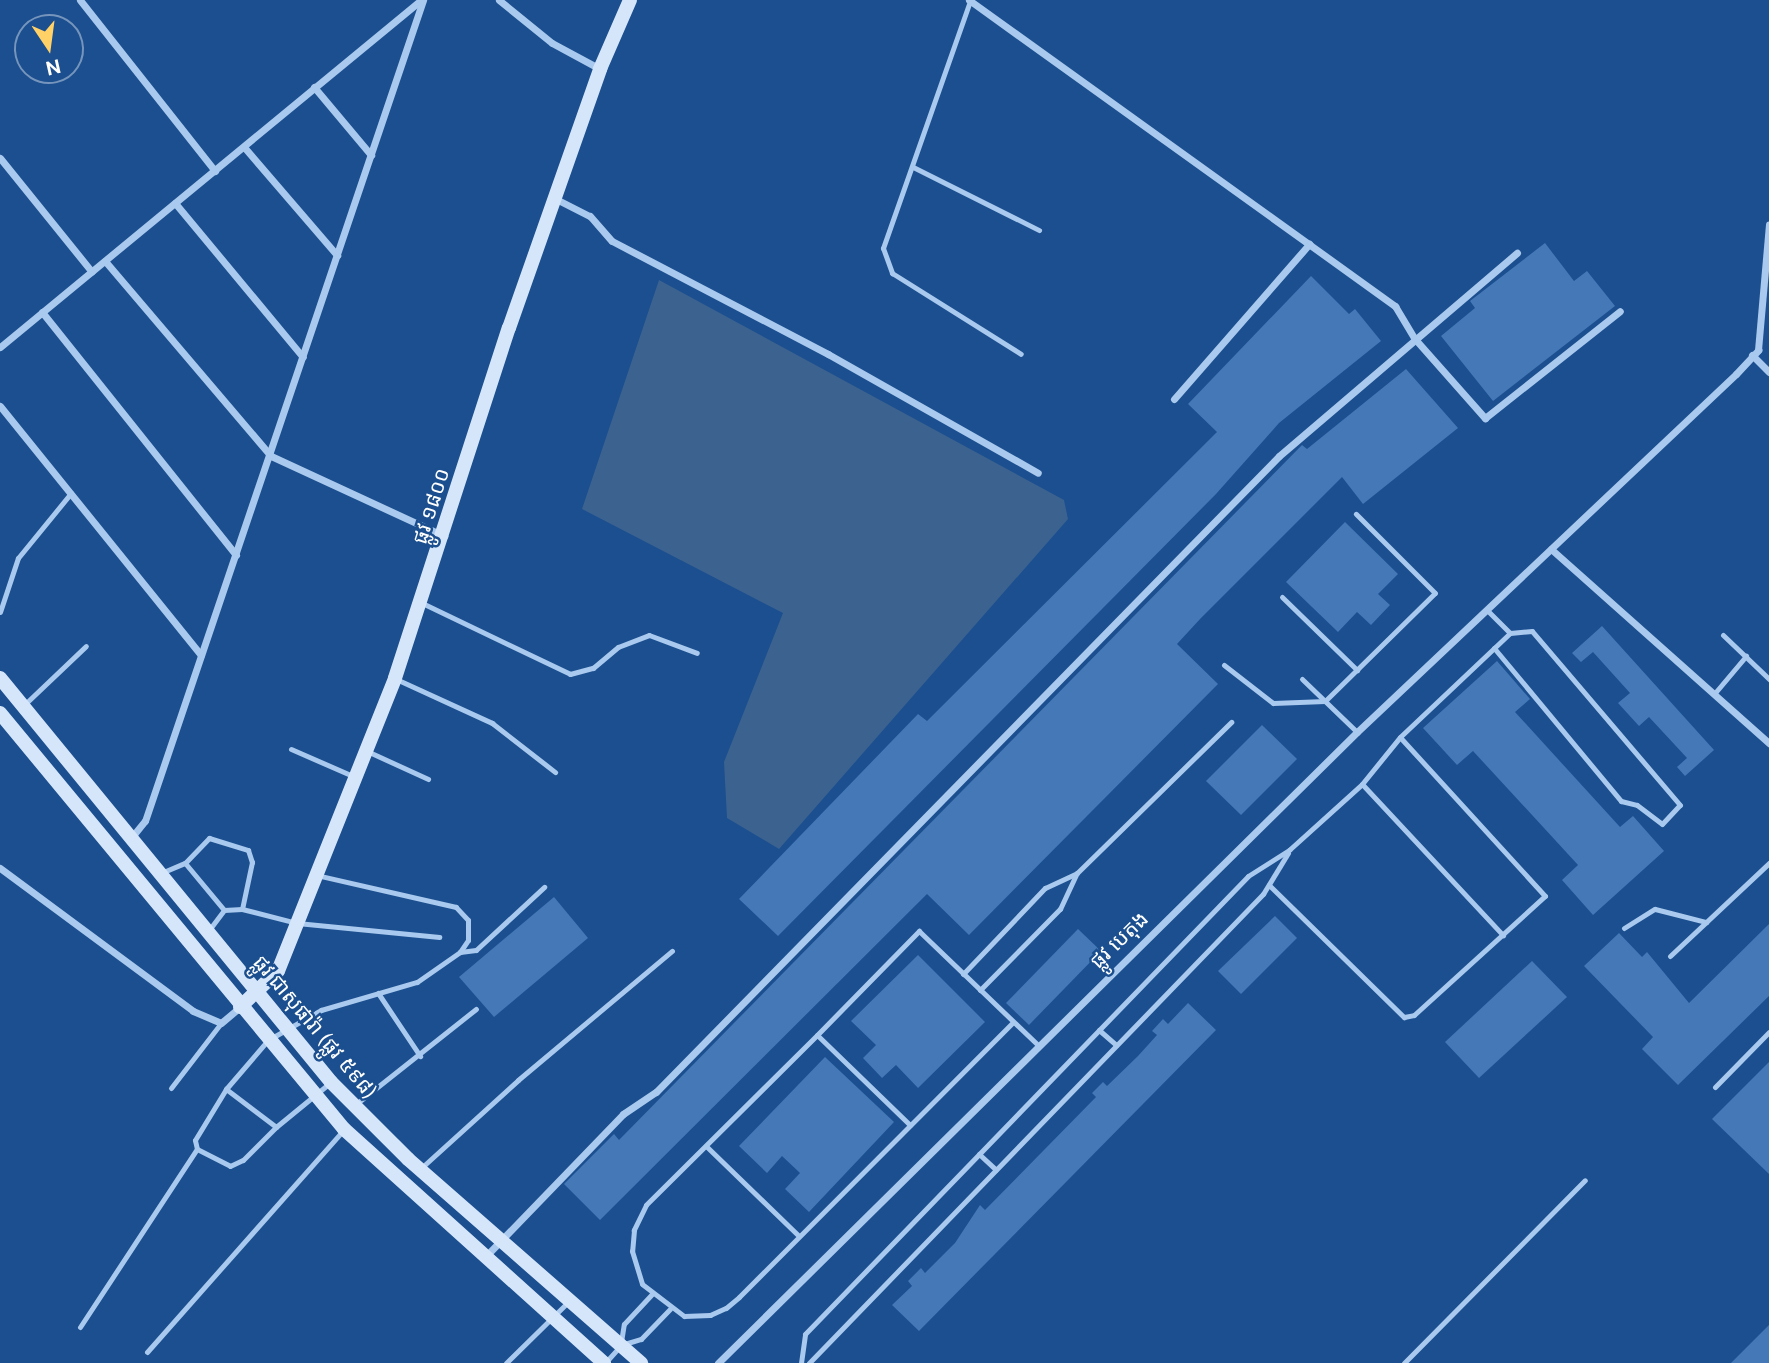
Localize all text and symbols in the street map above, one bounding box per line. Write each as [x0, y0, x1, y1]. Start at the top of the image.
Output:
north arrow [14, 14, 84, 84]
text: N [44, 55, 63, 80]
street label: ផ្លូវ ១៨០០ [407, 465, 455, 547]
street label: ផ្លូវ បេតុង [1085, 906, 1153, 974]
street label: ផ្លូវ ជាសុផារ៉ា (ផ្លូវ ៥៩៨) [248, 950, 382, 1104]

